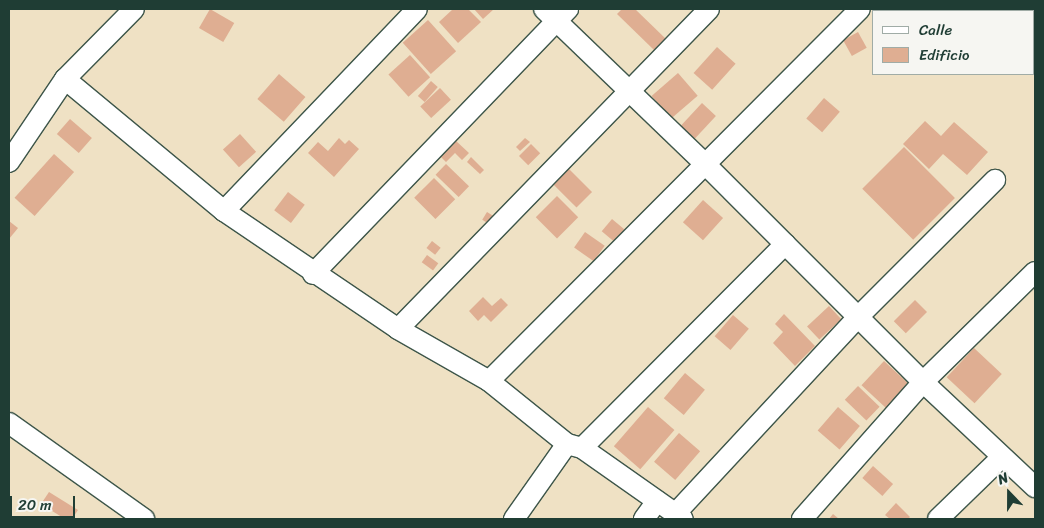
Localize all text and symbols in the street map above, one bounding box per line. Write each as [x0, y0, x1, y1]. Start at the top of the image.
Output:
legend [872, 10, 1034, 75]
text: Calle [919, 17, 952, 43]
text: Edificio [919, 42, 970, 68]
text: N [994, 465, 1012, 492]
north arrow [984, 468, 1034, 518]
scale bar [12, 486, 78, 518]
text: 20 m [18, 492, 52, 518]

